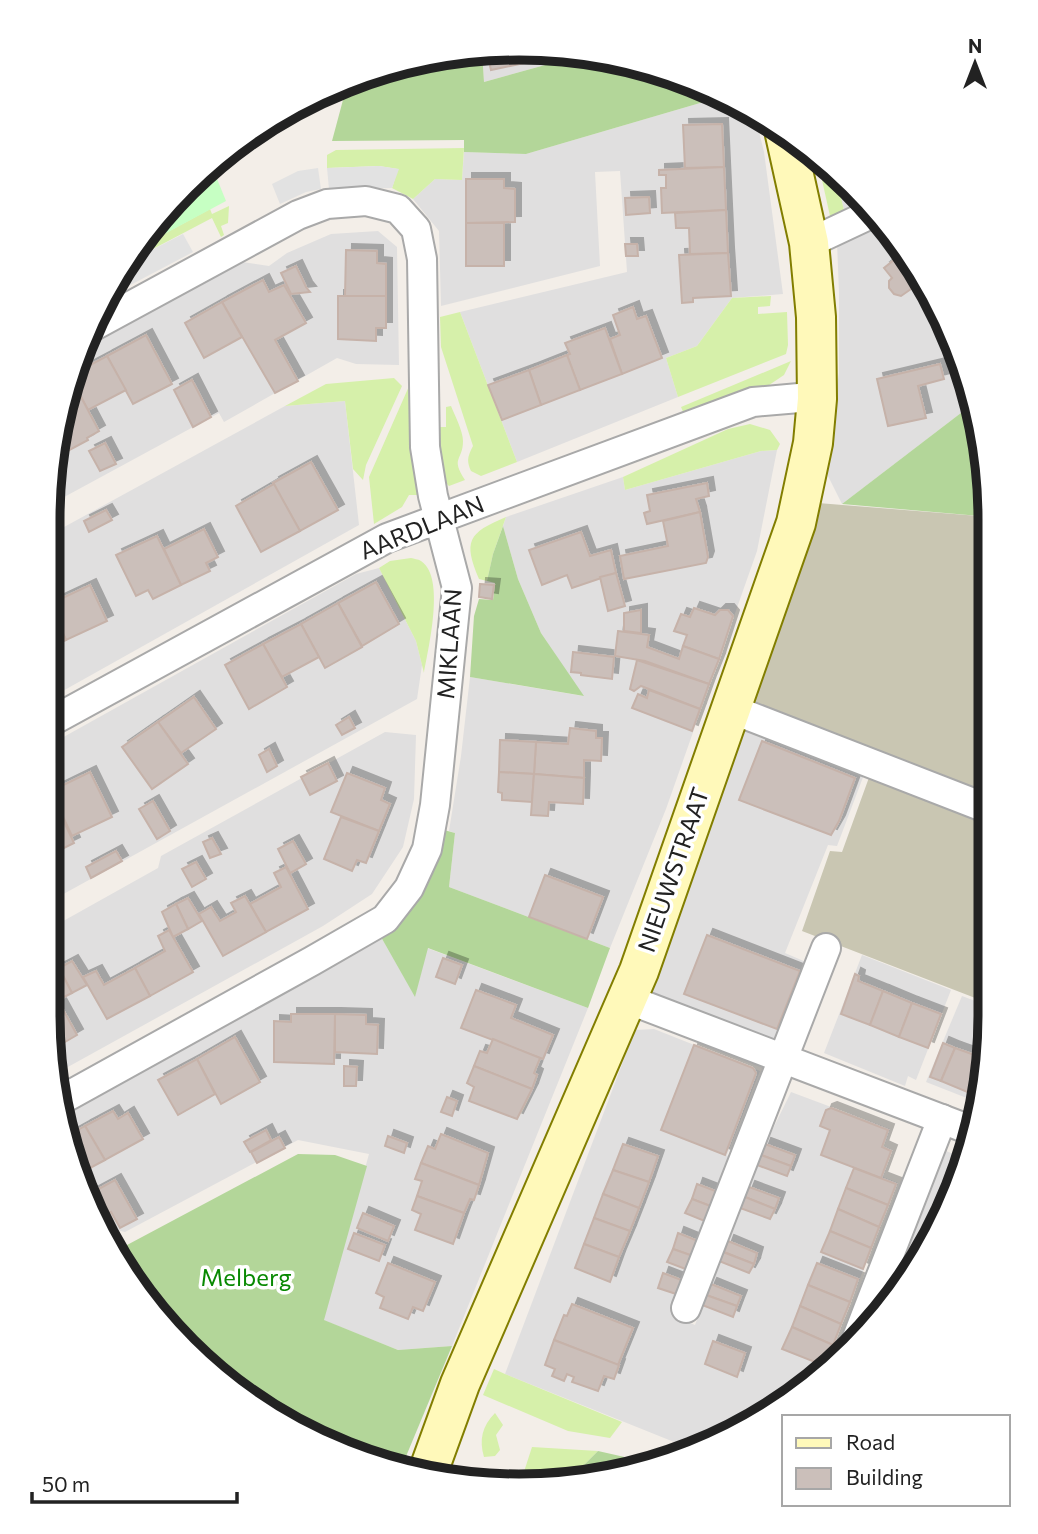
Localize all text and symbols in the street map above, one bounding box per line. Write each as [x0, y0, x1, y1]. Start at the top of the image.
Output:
north arrow [940, 28, 1010, 98]
text: N [968, 34, 982, 57]
street label: AARDLAAN [355, 488, 488, 565]
street label: MIKLAAN [430, 588, 467, 700]
street label: NIEUWSTRAAT [631, 783, 714, 956]
park label: Melberg [200, 1262, 292, 1291]
legend [782, 1415, 1010, 1506]
text: Road [846, 1429, 895, 1454]
scale bar [32, 1460, 236, 1504]
text: Building [846, 1464, 923, 1489]
text: 50 m [42, 1471, 90, 1496]

